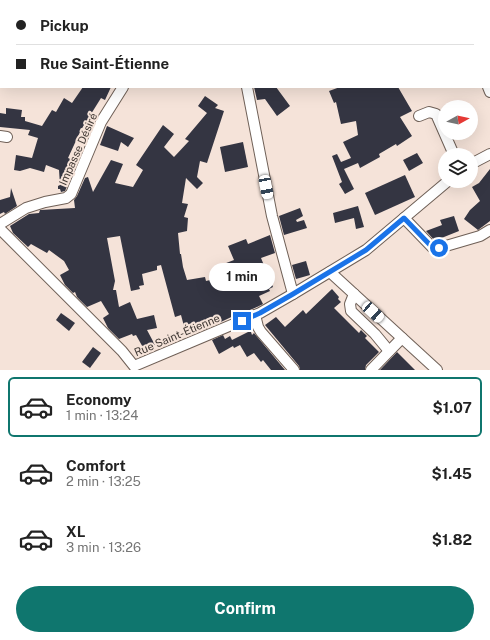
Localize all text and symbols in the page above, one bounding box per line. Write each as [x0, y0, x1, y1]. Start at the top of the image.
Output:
text: Pickup [40, 17, 89, 34]
text: Rue Saint-Étienne [40, 55, 169, 72]
north arrow [438, 100, 478, 140]
map controls [438, 100, 478, 188]
street label: Impasse Désiré [57, 111, 99, 187]
button: layers [438, 148, 478, 188]
car [258, 174, 274, 200]
route start [430, 239, 448, 257]
callout: 1 min [209, 263, 275, 291]
text: 1 min [226, 269, 258, 284]
car [360, 300, 386, 324]
street label: Rue Saint-Étienne [132, 311, 222, 358]
route end [233, 312, 251, 330]
icon: car [18, 389, 54, 425]
text: Economy [66, 391, 131, 408]
text: $1.07 [433, 399, 472, 416]
text: 1 min · 13:24 [66, 408, 138, 423]
icon: car [18, 455, 54, 491]
text: Comfort [66, 457, 126, 474]
text: $1.45 [432, 465, 472, 482]
text: 2 min · 13:25 [66, 474, 141, 489]
icon: car [18, 521, 54, 557]
text: XL [66, 523, 85, 540]
text: $1.82 [432, 531, 472, 548]
text: 3 min · 13:26 [66, 540, 141, 555]
button: Confirm [16, 586, 474, 632]

